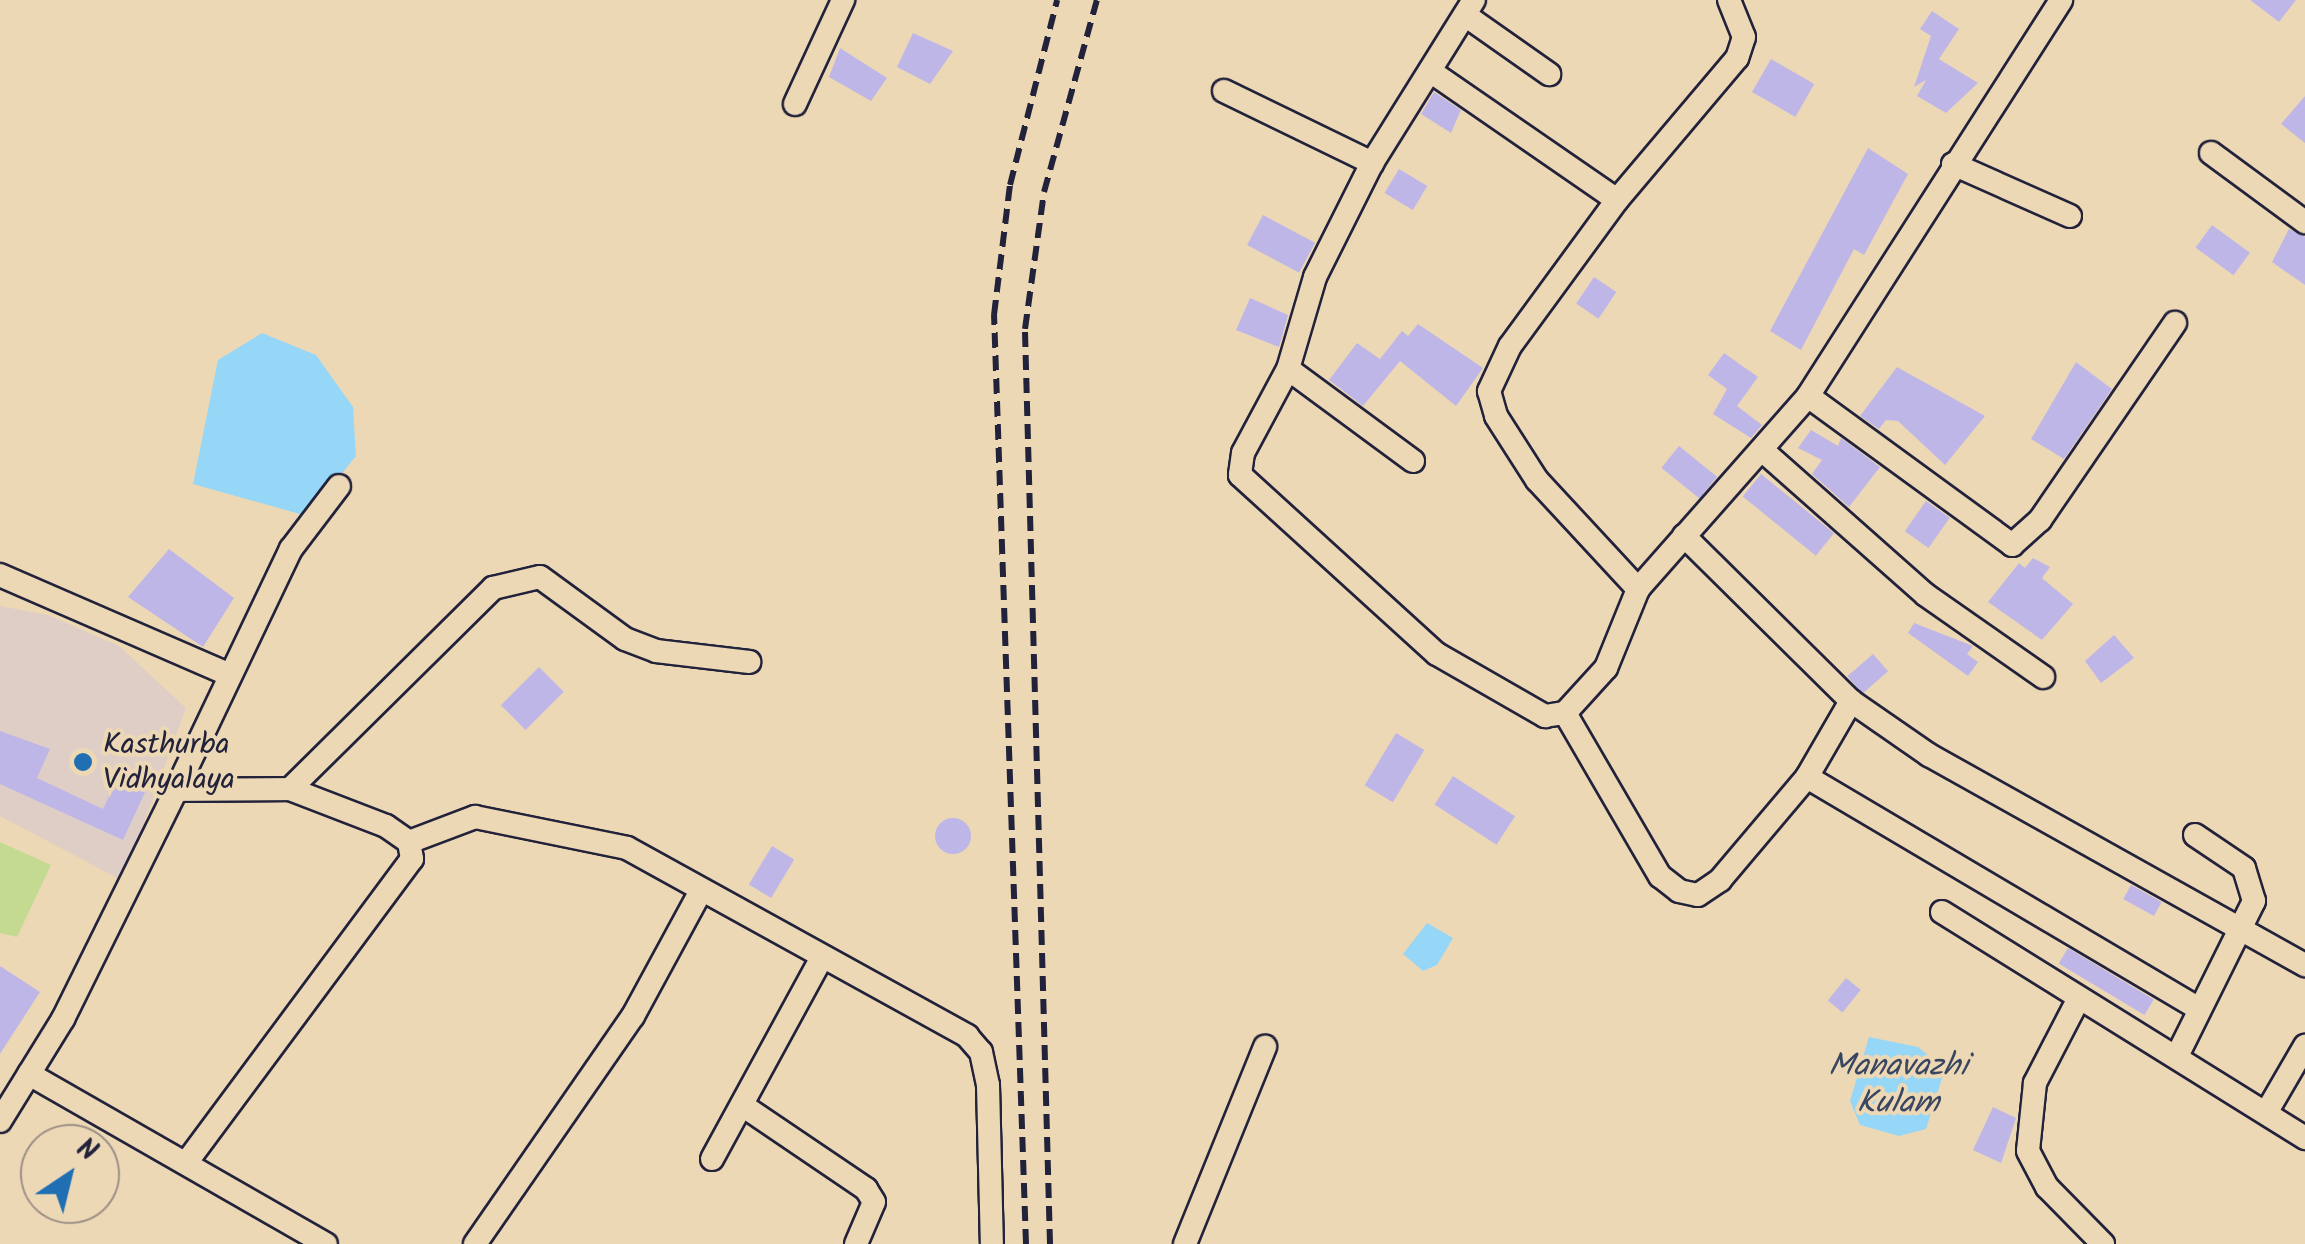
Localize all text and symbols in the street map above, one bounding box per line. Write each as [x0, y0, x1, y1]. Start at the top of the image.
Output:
place label: Kasthurba Vidhyalaya [103, 727, 235, 798]
marker: Kasthurba Vidhyalaya [72, 751, 94, 773]
water label: Manavazhi Kulam [1828, 1049, 1968, 1124]
north arrow [20, 1124, 120, 1224]
text: N [66, 1127, 106, 1174]

